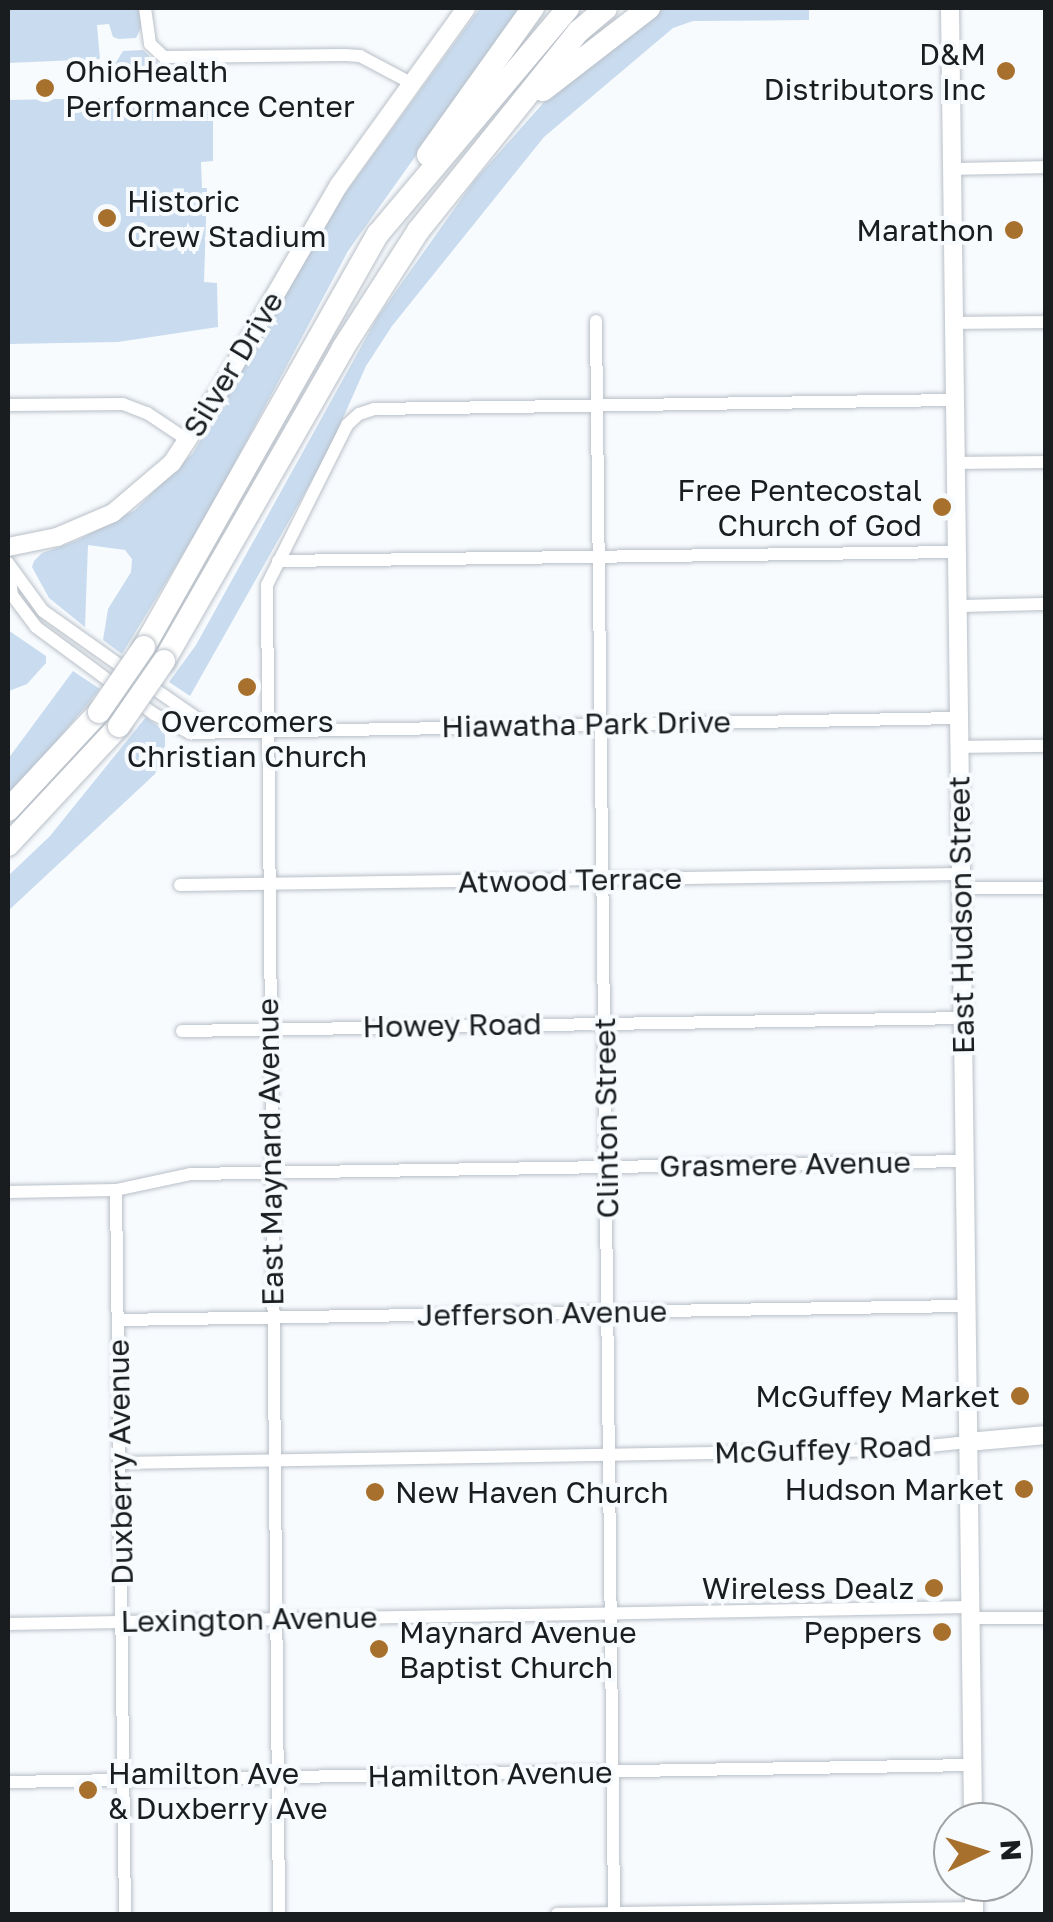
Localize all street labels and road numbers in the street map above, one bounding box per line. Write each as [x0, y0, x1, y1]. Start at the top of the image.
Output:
street label: Silver Drive [175, 285, 291, 443]
street label: Hiawatha Park Drive [441, 703, 731, 745]
street label: East Hudson Street [941, 776, 981, 1054]
street label: Atwood Terrace [458, 860, 682, 900]
street label: East Maynard Avenue [249, 998, 291, 1306]
street label: Howey Road [362, 1005, 542, 1045]
street label: Clinton Street [586, 1017, 626, 1219]
street label: Grasmere Avenue [659, 1144, 911, 1184]
street label: Jefferson Avenue [416, 1293, 668, 1333]
street label: Duxberry Avenue [100, 1339, 140, 1585]
street label: McGuffey Road [713, 1427, 933, 1471]
street label: Lexington Avenue [120, 1599, 378, 1639]
street label: Hamilton Avenue [367, 1754, 613, 1794]

